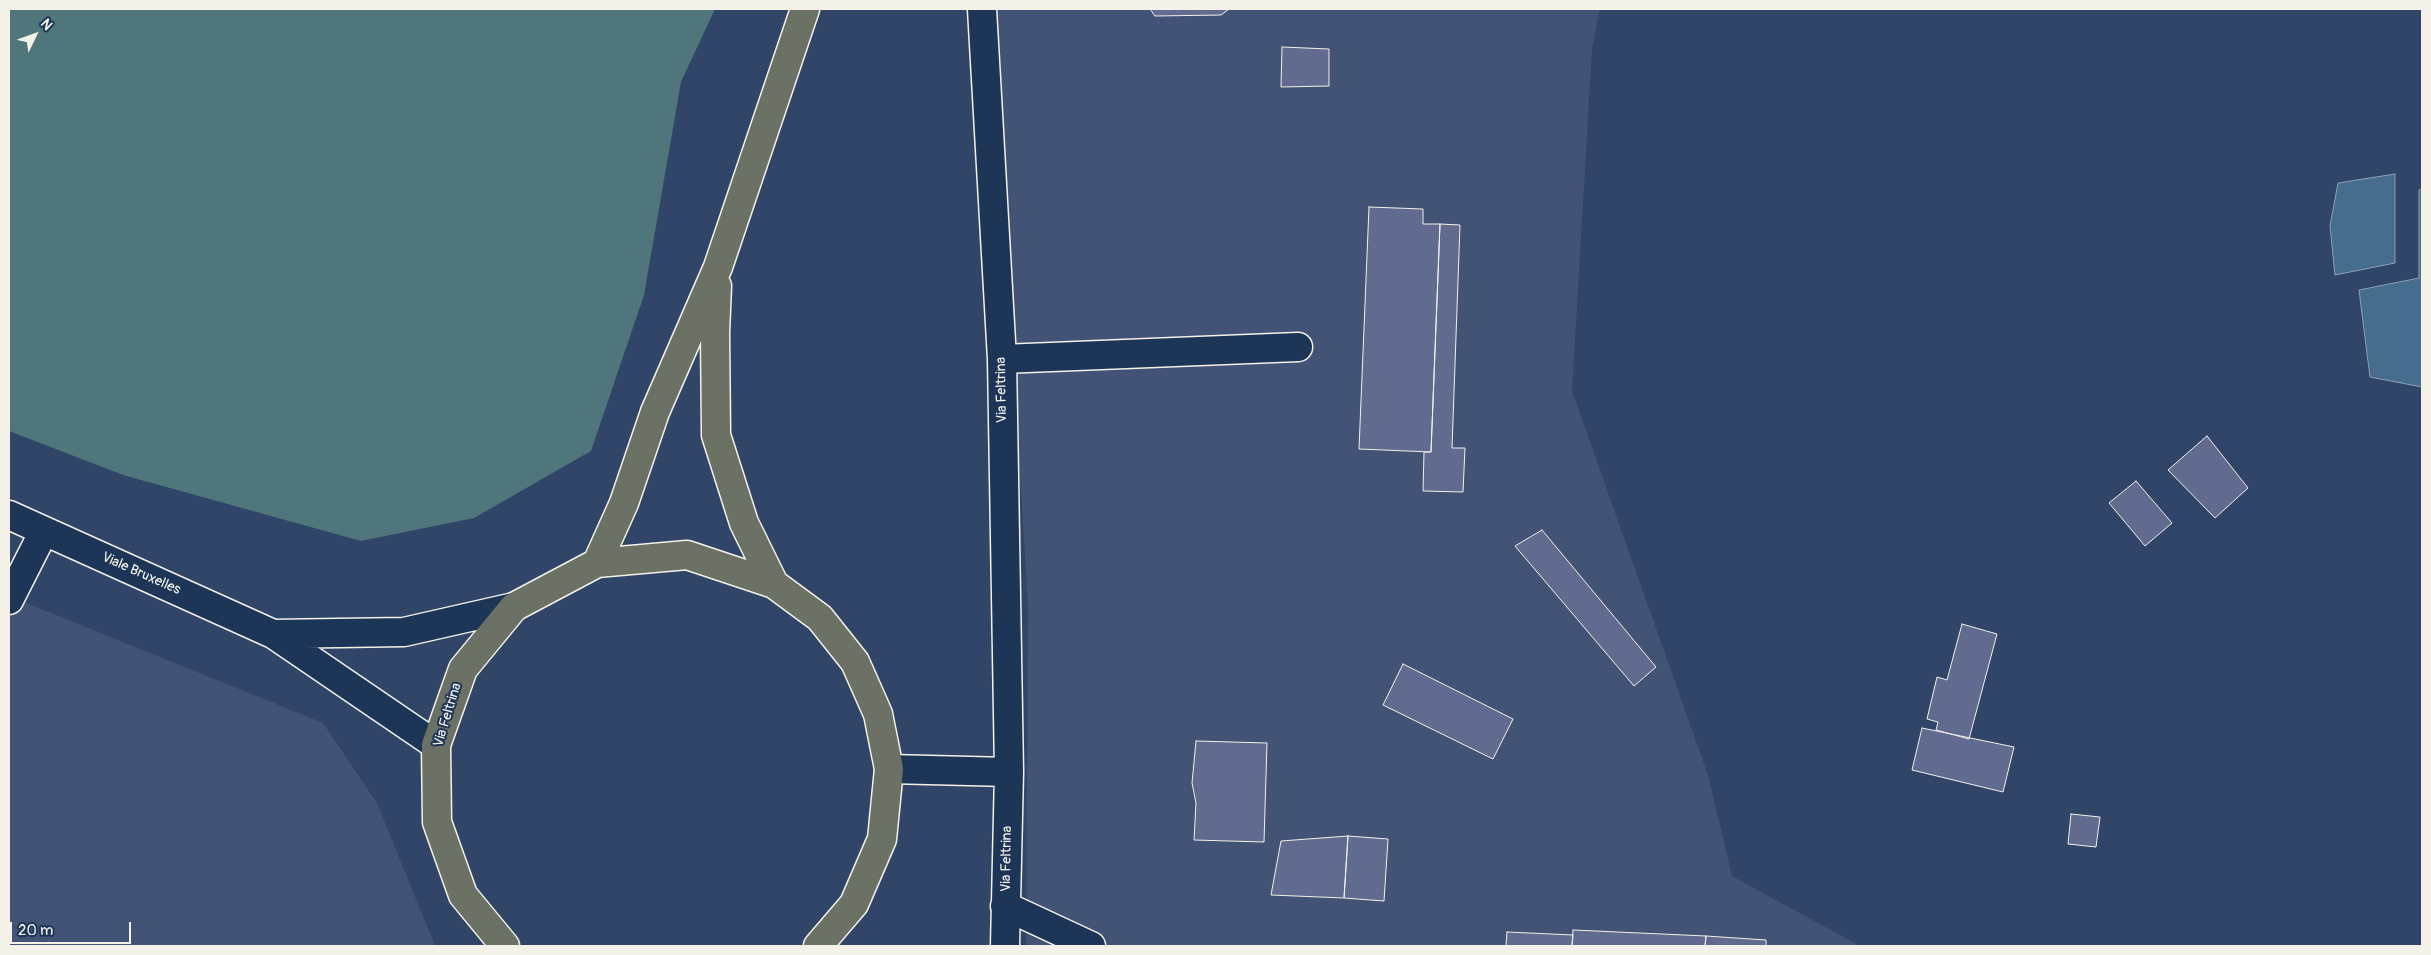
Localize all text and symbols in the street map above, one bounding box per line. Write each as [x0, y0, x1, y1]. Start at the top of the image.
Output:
north arrow [10, 10, 60, 60]
text: N [37, 15, 56, 34]
street label: Via Feltrina [993, 357, 1011, 423]
street label: Viale Bruxelles [99, 549, 183, 599]
street label: Via Feltrina [430, 681, 466, 749]
street label: Via Feltrina [998, 826, 1016, 892]
scale bar [12, 912, 134, 944]
text: 20 m [18, 921, 53, 940]

